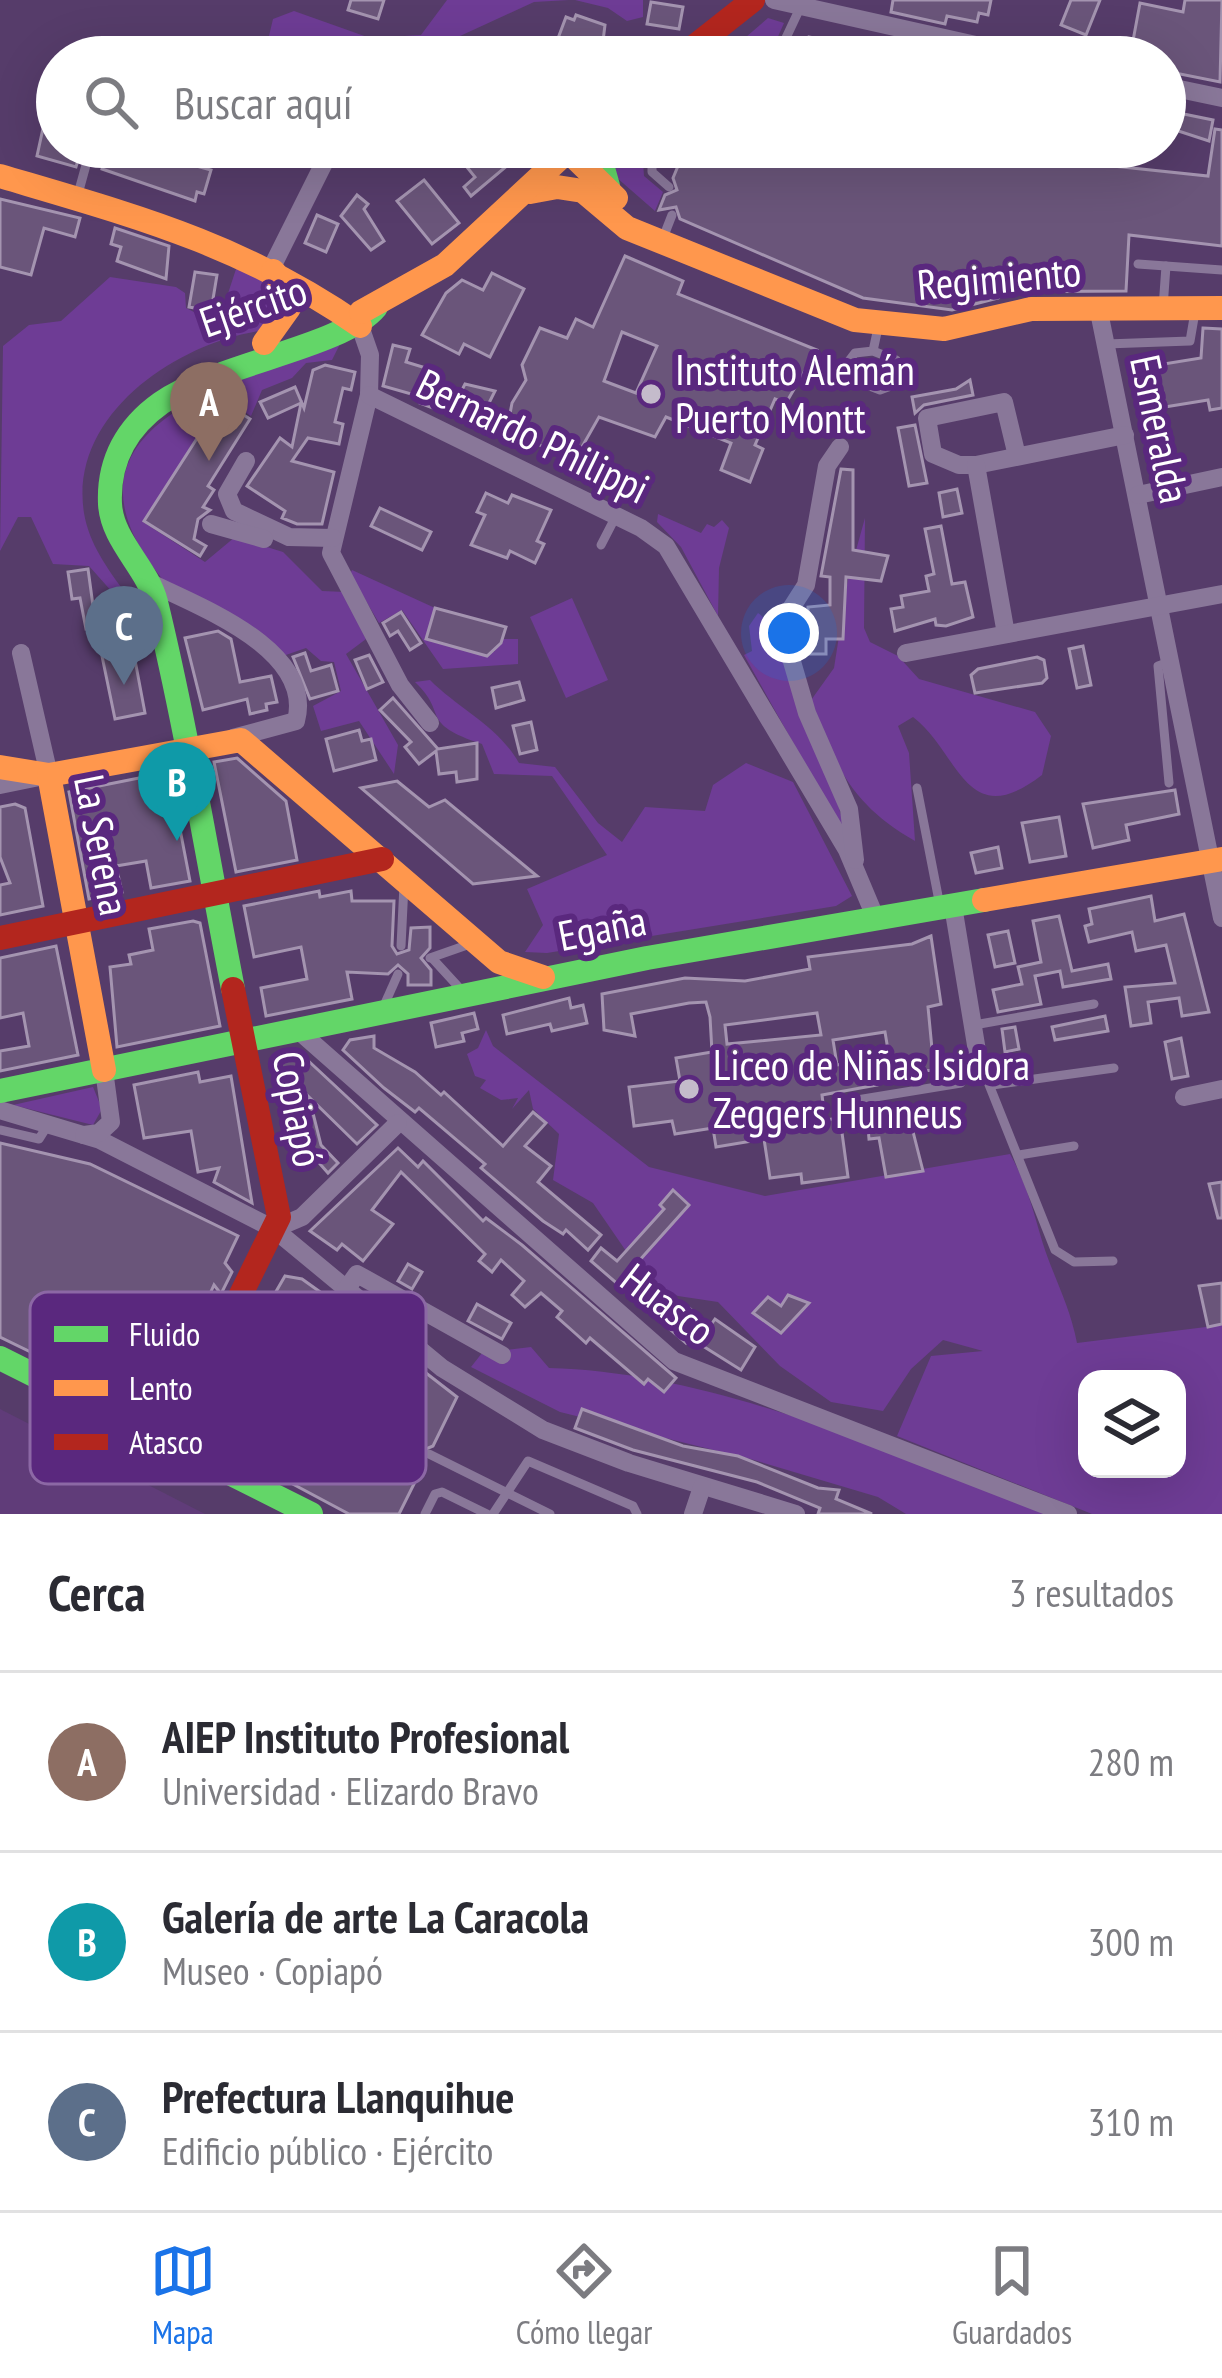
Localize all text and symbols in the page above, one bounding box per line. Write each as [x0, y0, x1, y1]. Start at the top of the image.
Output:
search box [36, 36, 1186, 168]
icon: search [78, 69, 144, 135]
text: Buscar aquí [174, 73, 353, 131]
street label: Regimiento [915, 243, 1083, 312]
street label: Ejército [192, 262, 313, 349]
place label: Instituto Alemán Puerto Montt [675, 342, 915, 445]
street label: Esmeralda [1118, 350, 1203, 508]
street label: Bernardo Philippi [408, 356, 658, 515]
pin: A [170, 362, 248, 461]
marker: Instituto Alemán Puerto Montt [638, 381, 664, 407]
pin: C [85, 586, 163, 685]
your location [759, 603, 819, 663]
pin: B [138, 742, 216, 841]
street label: La Serena [62, 770, 143, 920]
street label: Egaña [553, 892, 650, 963]
place label: Liceo de Niñas Isidora Zeggers Hunneus [713, 1037, 1030, 1140]
street label: Copiapó [260, 1046, 337, 1171]
marker: Liceo de Niñas Isidora Zeggers Hunneus [676, 1076, 702, 1102]
street label: Huasco [610, 1250, 726, 1357]
legend [30, 1292, 426, 1484]
text: Fluido [129, 1312, 200, 1355]
text: Lento [129, 1366, 192, 1409]
map controls [1078, 1370, 1186, 1478]
button: layers [1078, 1370, 1186, 1478]
text: Atasco [129, 1420, 203, 1463]
text: Cerca [48, 1559, 146, 1625]
text: 3 resultados [1009, 1567, 1174, 1618]
text: AIEP Instituto Profesional [162, 1707, 569, 1765]
text: A [77, 1736, 97, 1787]
text: 280 m [1088, 1736, 1174, 1787]
text: Universidad · Elizardo Bravo [162, 1765, 539, 1816]
text: Galería de arte La Caracola [162, 1887, 589, 1945]
text: B [77, 1916, 97, 1967]
text: 300 m [1088, 1916, 1174, 1967]
text: Museo · Copiapó [162, 1945, 383, 1996]
text: Prefectura Llanquihue [162, 2067, 515, 2125]
text: C [78, 2096, 96, 2147]
text: 310 m [1088, 2096, 1174, 2147]
text: Edificio público · Ejército [162, 2125, 493, 2176]
tab: Mapa [150, 2238, 216, 2353]
tab: Cómo llegar [516, 2238, 652, 2353]
tab: Guardados [952, 2238, 1072, 2353]

